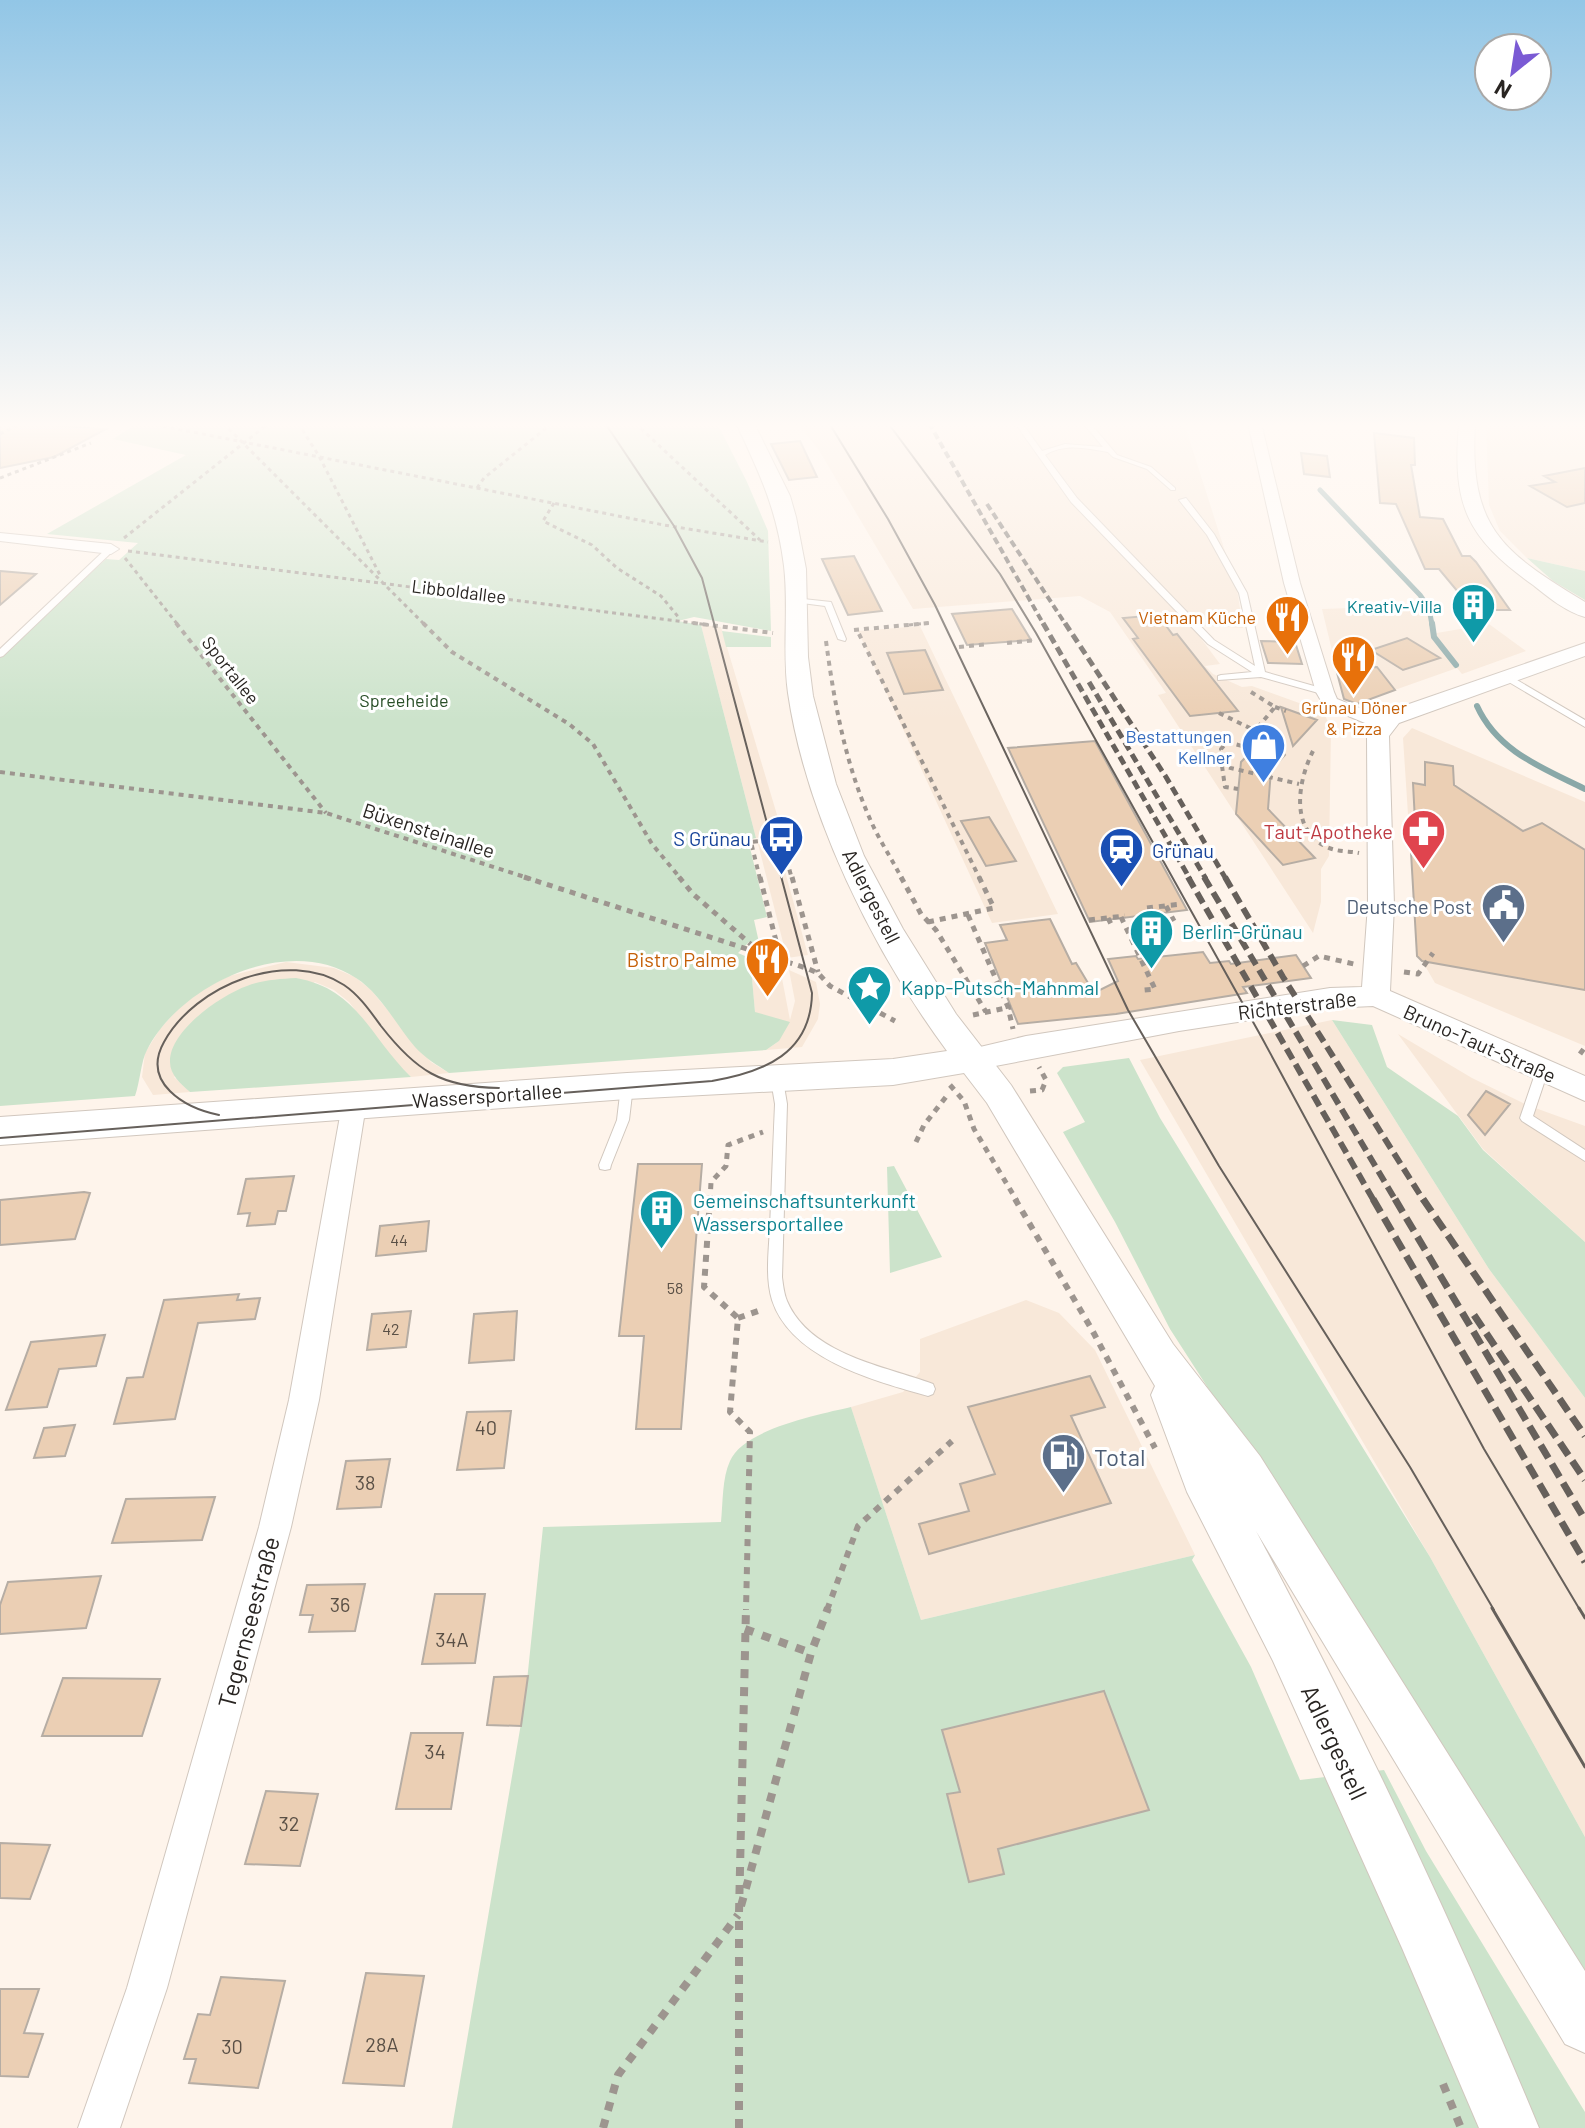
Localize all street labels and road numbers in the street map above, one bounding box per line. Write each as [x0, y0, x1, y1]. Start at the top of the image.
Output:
street label: Libboldallee [411, 574, 507, 608]
street label: Sportallee [198, 632, 264, 708]
street label: Büxensteinallee [360, 797, 498, 863]
street label: Adlergestell [838, 845, 906, 947]
street label: Richterstraße [1236, 986, 1358, 1024]
street label: Bruno-Taut-Straße [1400, 999, 1560, 1087]
street label: Wassersportallee [411, 1078, 563, 1112]
street label: Tegernseestraße [211, 1533, 285, 1711]
street label: Adlergestell [1296, 1680, 1374, 1804]

